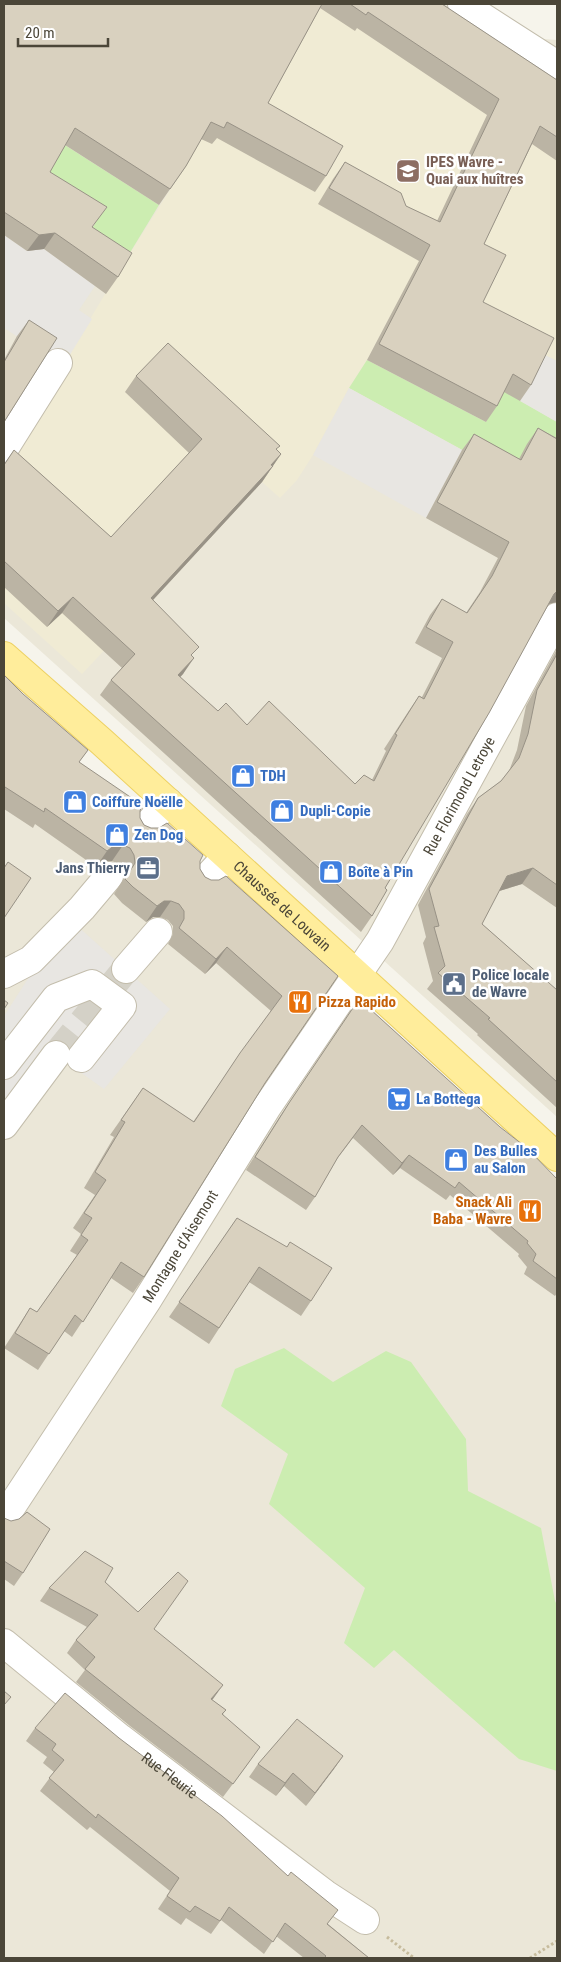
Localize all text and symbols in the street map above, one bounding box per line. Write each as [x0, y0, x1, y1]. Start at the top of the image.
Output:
scale bar [18, 15, 108, 47]
text: 20 m [25, 24, 55, 42]
place label: IPES Wavre - Quai aux huîtres [426, 153, 524, 188]
school or university icon: IPES Wavre - Quai aux huîtres [395, 158, 421, 184]
street label: Rue Florimond Letroye [420, 734, 499, 859]
shop icon: TDH [230, 763, 256, 789]
place label: TDH [260, 767, 286, 785]
shop icon: Coiffure Noëlle [62, 789, 88, 815]
place label: Coiffure Noëlle [92, 793, 183, 811]
shop icon: Dupli-Copie [269, 798, 295, 824]
place label: Dupli-Copie [300, 802, 371, 820]
shop icon: Zen Dog [104, 822, 130, 848]
place label: Zen Dog [134, 826, 183, 844]
office icon: Jans Thierry [135, 855, 161, 881]
street label: Chaussée de Louvain [230, 857, 334, 955]
place label: Jans Thierry [55, 859, 130, 877]
shop icon: Boîte à Pin [318, 859, 344, 885]
place label: Boîte à Pin [348, 863, 413, 881]
place label: Police locale de Wavre [472, 966, 549, 1001]
public building icon: Police locale de Wavre [441, 971, 467, 997]
restaurant icon: Pizza Rapido [287, 989, 313, 1015]
place label: Pizza Rapido [318, 993, 396, 1011]
supermarket icon: La Bottega [386, 1086, 412, 1112]
place label: La Bottega [416, 1090, 481, 1108]
place label: Des Bulles au Salon [474, 1142, 537, 1177]
shop icon: Des Bulles au Salon [443, 1147, 469, 1173]
street label: Montagne d'Aisemont [139, 1187, 222, 1306]
place label: Snack Ali Baba - Wavre [433, 1193, 512, 1228]
restaurant icon: Snack Ali Baba - Wavre [517, 1198, 543, 1224]
street label: Rue Fleurie [138, 1749, 201, 1803]

